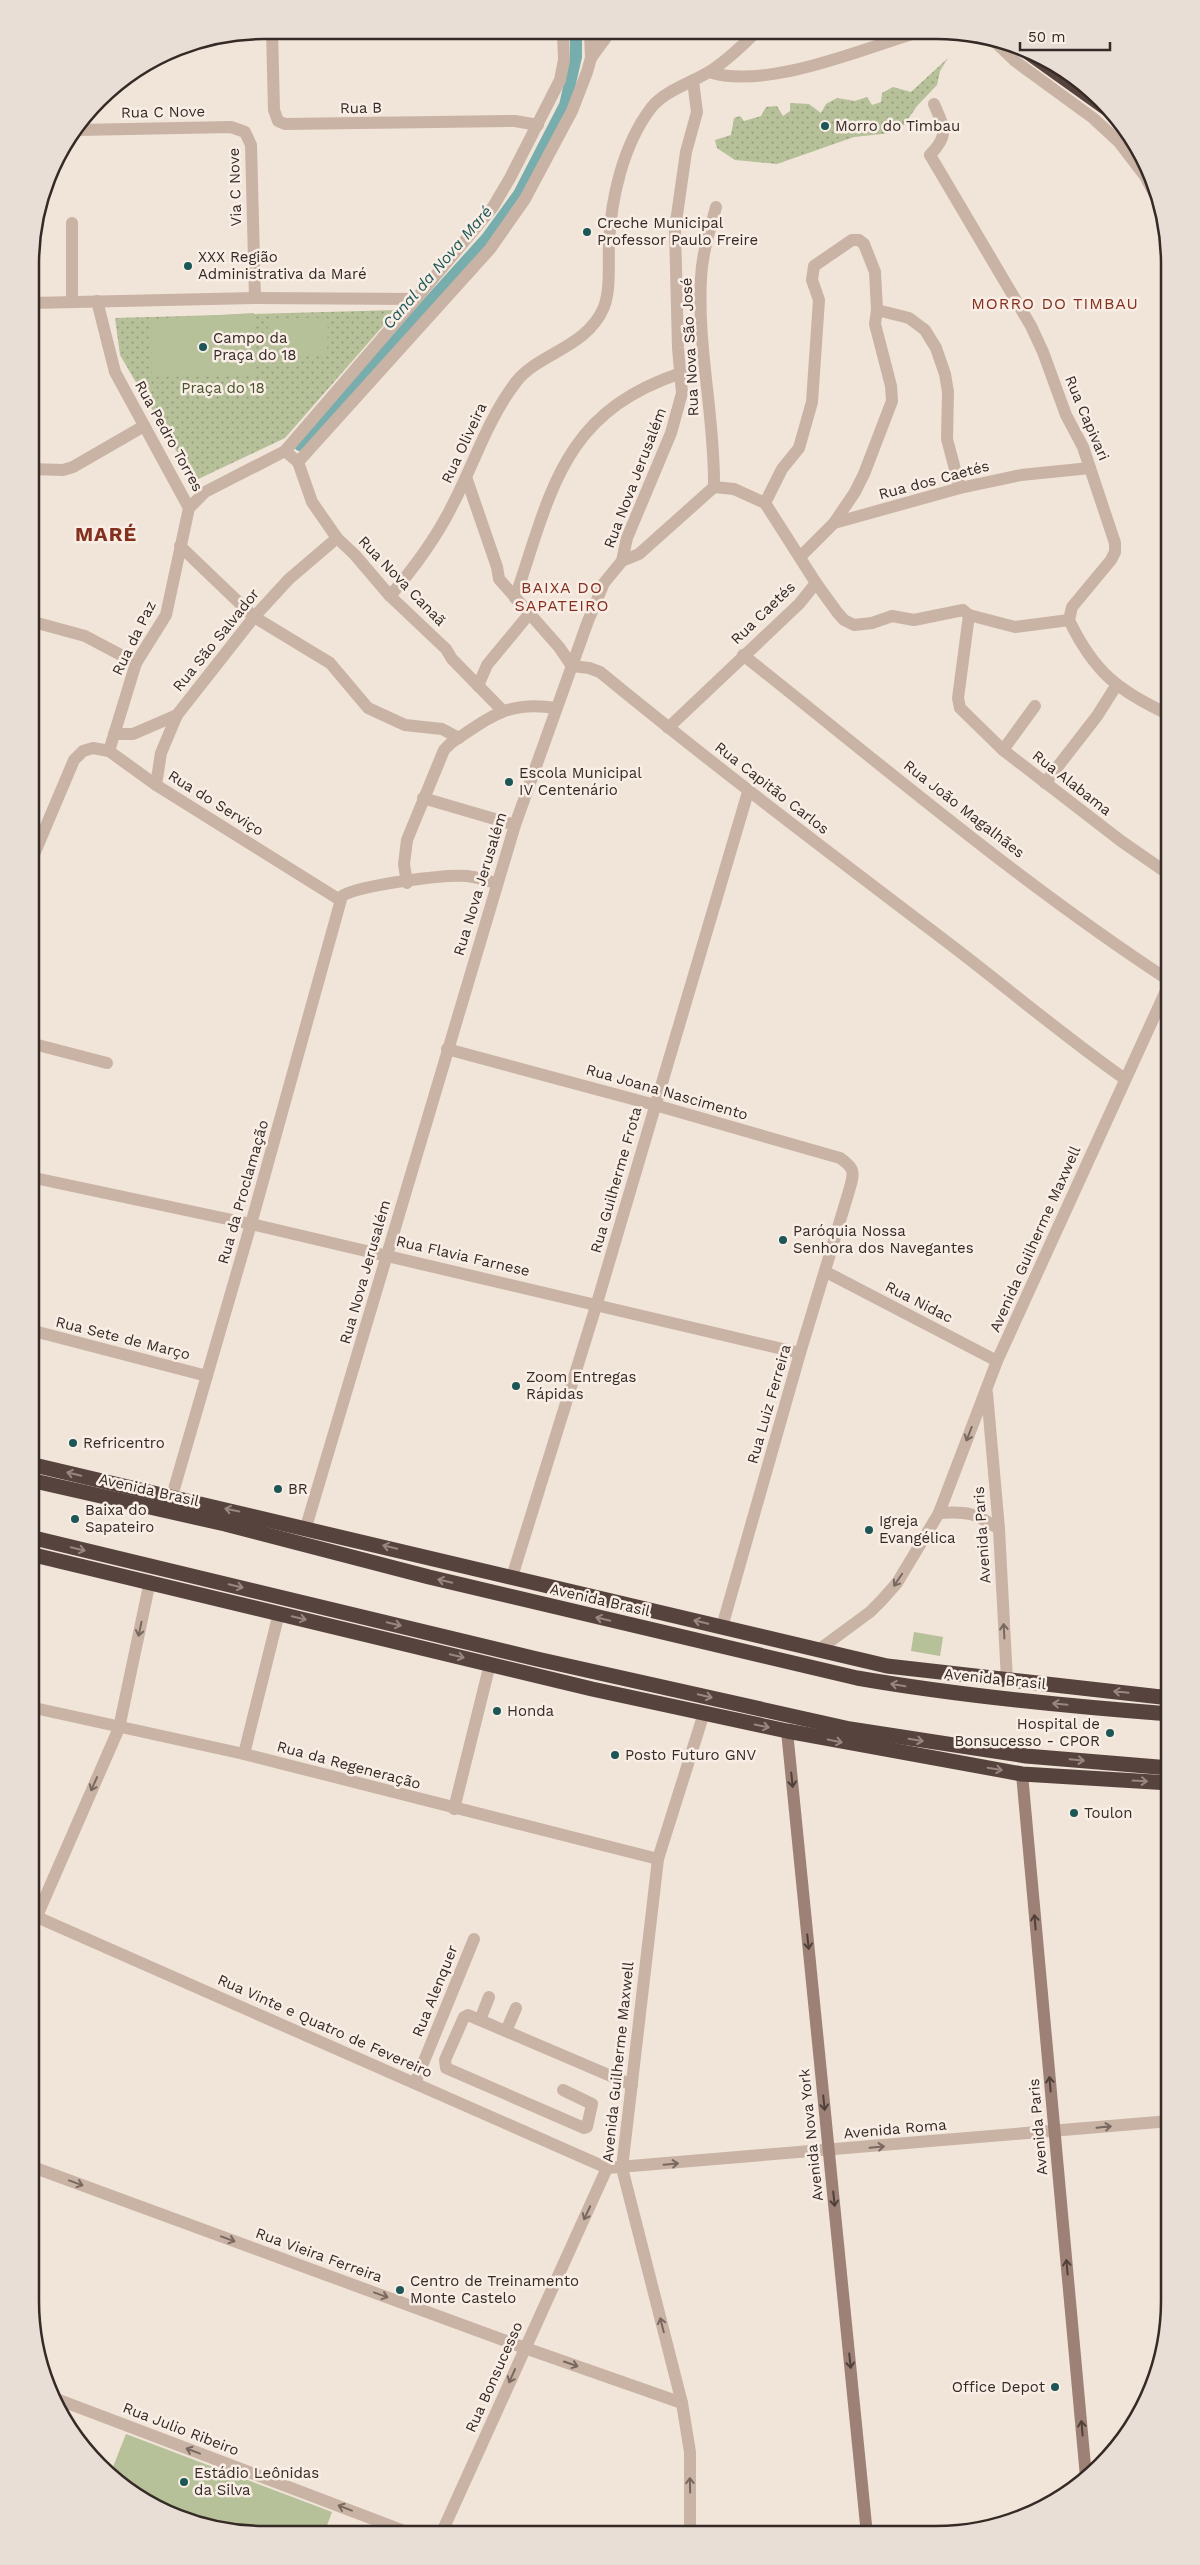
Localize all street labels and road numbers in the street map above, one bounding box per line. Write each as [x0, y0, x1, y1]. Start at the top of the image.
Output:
street label: Rua B [340, 99, 382, 117]
street label: Rua C Nove [121, 102, 205, 122]
street label: Via C Nove [225, 147, 245, 227]
street label: Rua Nova São José [677, 277, 703, 417]
street label: Rua Capivari [1061, 373, 1113, 463]
street label: Rua Pedro Torres [131, 377, 207, 495]
street label: Rua Oliveira [437, 399, 491, 486]
street label: Rua Nova Jerusalém [600, 405, 670, 551]
street label: Rua dos Caetés [877, 457, 991, 503]
street label: Rua Nova Canaã [354, 532, 450, 630]
street label: Rua Caetés [727, 578, 799, 648]
street label: Rua São Salvador [169, 585, 263, 695]
street label: Rua da Paz [108, 598, 160, 678]
street label: Rua Capitão Carlos [711, 738, 833, 838]
street label: Rua Alabama [1029, 747, 1116, 820]
street label: Rua João Magalhães [900, 756, 1028, 862]
street label: Rua do Serviço [165, 766, 267, 840]
street label: Rua Nova Jerusalém [450, 810, 510, 958]
street label: Rua Joana Nascimento [584, 1060, 750, 1124]
street label: Rua Guilherme Frota [587, 1104, 646, 1255]
street label: Rua da Proclamação [214, 1118, 272, 1266]
street label: Avenida Guilherme Maxwell [986, 1143, 1084, 1335]
street label: Rua Nova Jerusalém [336, 1198, 394, 1346]
street label: Rua Flavia Farnese [394, 1232, 532, 1280]
street label: Rua Nidac [882, 1277, 956, 1327]
street label: Rua Sete de Março [54, 1313, 192, 1363]
street label: Rua Luiz Ferreira [743, 1342, 795, 1466]
street label: Avenida Brasil [97, 1470, 201, 1510]
street label: Avenida Paris [970, 1486, 994, 1584]
street label: Avenida Brasil [548, 1580, 652, 1620]
street label: Avenida Brasil [943, 1665, 1047, 1693]
street label: Rua da Regeneração [275, 1737, 423, 1793]
street label: Rua Alenquer [408, 1942, 462, 2040]
street label: Avenida Guilherme Maxwell [598, 1960, 638, 2163]
street label: Rua Vinte e Quatro de Fevereiro [215, 1970, 435, 2082]
street label: Avenida Nova York [795, 2067, 827, 2202]
street label: Avenida Paris [1025, 2078, 1051, 2176]
street label: Avenida Roma [843, 2115, 948, 2142]
street label: Rua Vieira Ferreira [253, 2224, 385, 2286]
street label: Rua Bonsucesso [461, 2319, 527, 2435]
street label: Rua Julio Ribeiro [120, 2399, 242, 2459]

